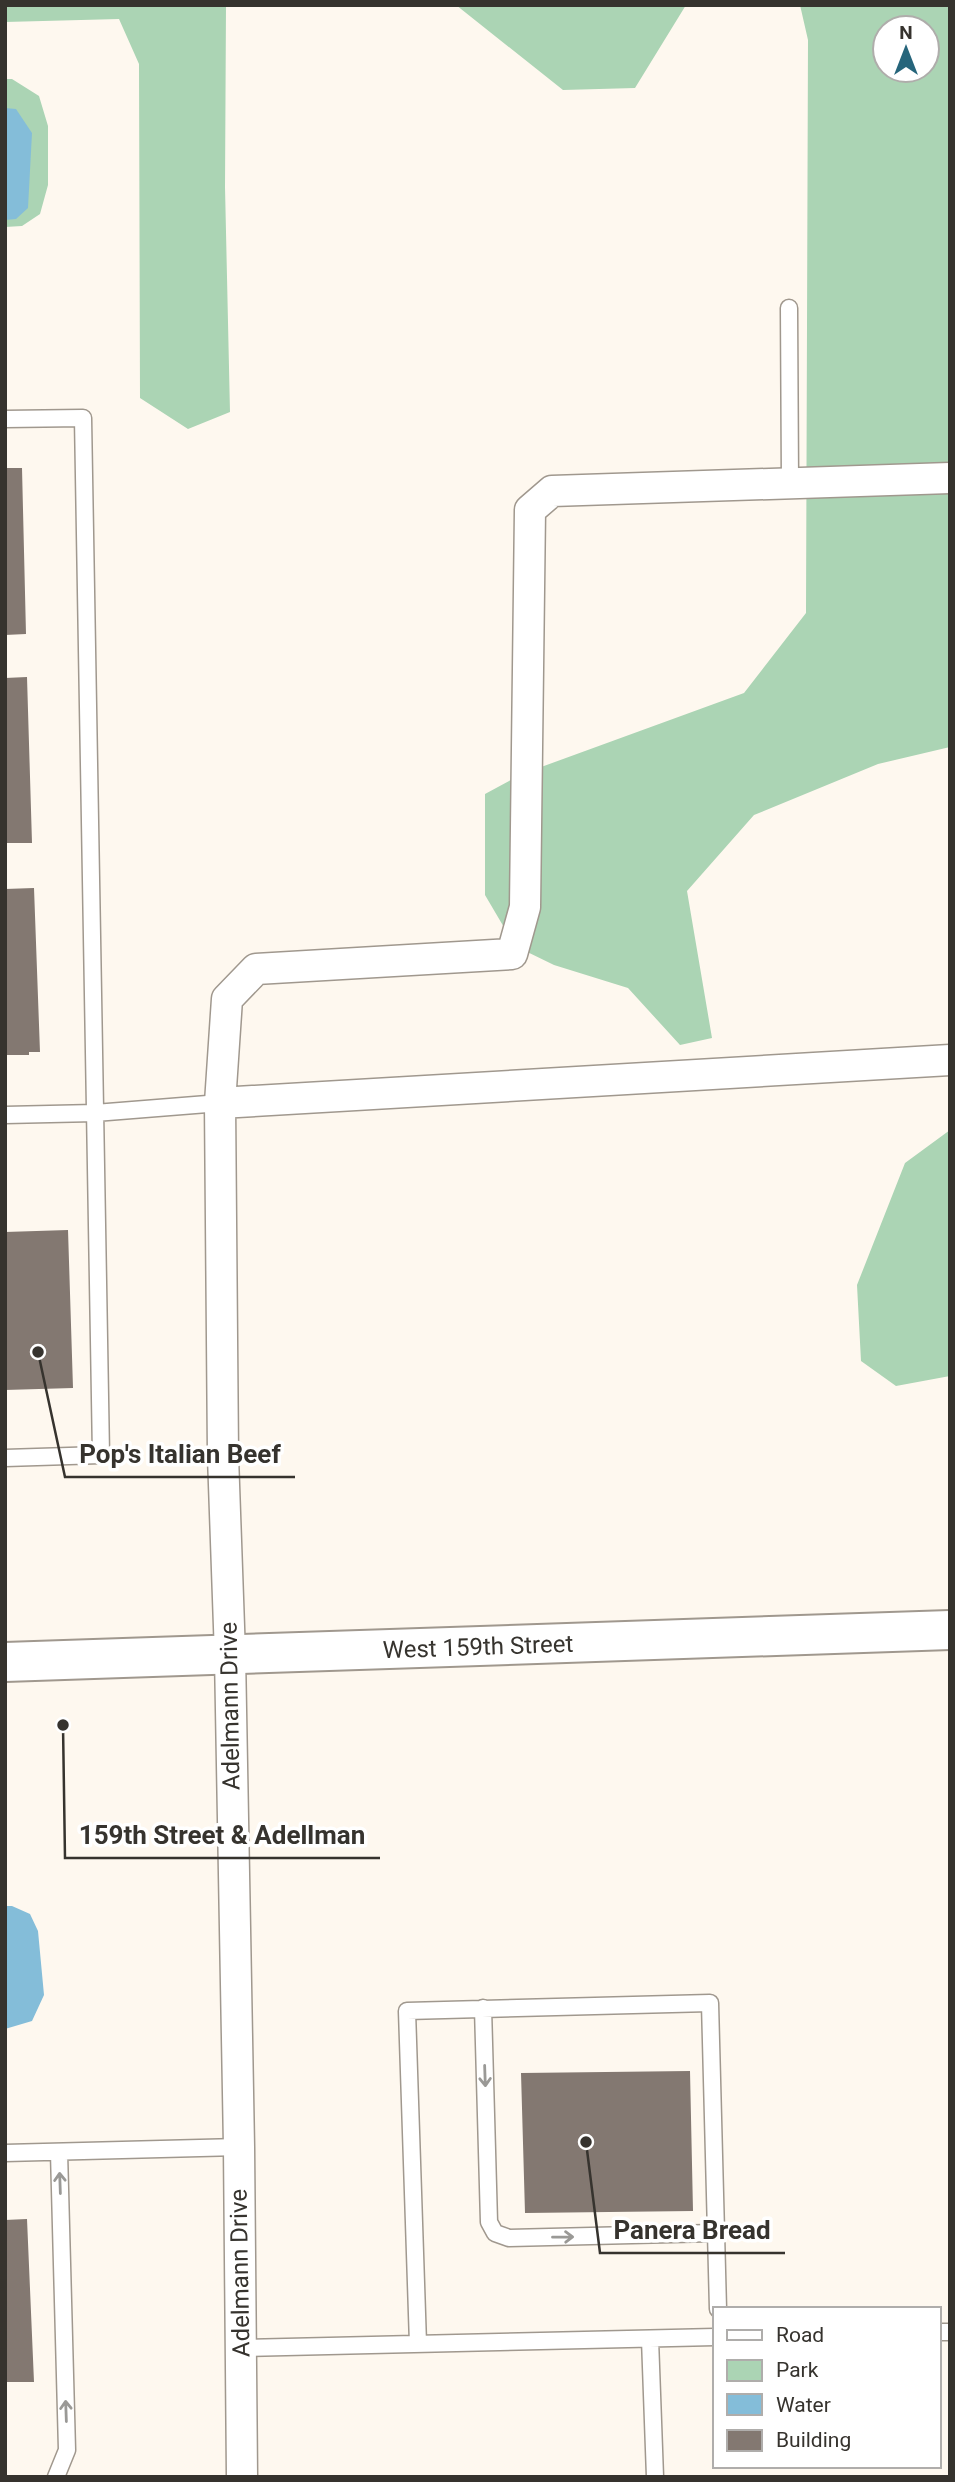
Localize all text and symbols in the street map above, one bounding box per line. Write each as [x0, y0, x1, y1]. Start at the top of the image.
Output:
north arrow [871, 14, 941, 84]
text: N [899, 21, 913, 44]
callout: Pop's Italian Beef [65, 1430, 295, 1477]
text: Pop's Italian Beef [79, 1439, 281, 1469]
street label: Adelmann Drive [215, 1622, 245, 1790]
street label: West 159th Street [382, 1630, 574, 1664]
callout: 159th Street & Adellman [65, 1811, 380, 1858]
text: 159th Street & Adellman [79, 1820, 365, 1850]
one-way arrow [478, 2065, 491, 2088]
one-way arrow [53, 2172, 66, 2195]
street label: Adelmann Drive [225, 2189, 255, 2357]
callout: Panera Bread [600, 2206, 785, 2253]
text: Panera Bread [613, 2215, 771, 2245]
one-way arrow [552, 2230, 575, 2243]
legend [713, 2307, 941, 2468]
text: Road [776, 2323, 824, 2347]
text: Park [776, 2358, 819, 2382]
text: Water [776, 2393, 831, 2417]
one-way arrow [59, 2399, 72, 2422]
text: Building [776, 2428, 851, 2452]

